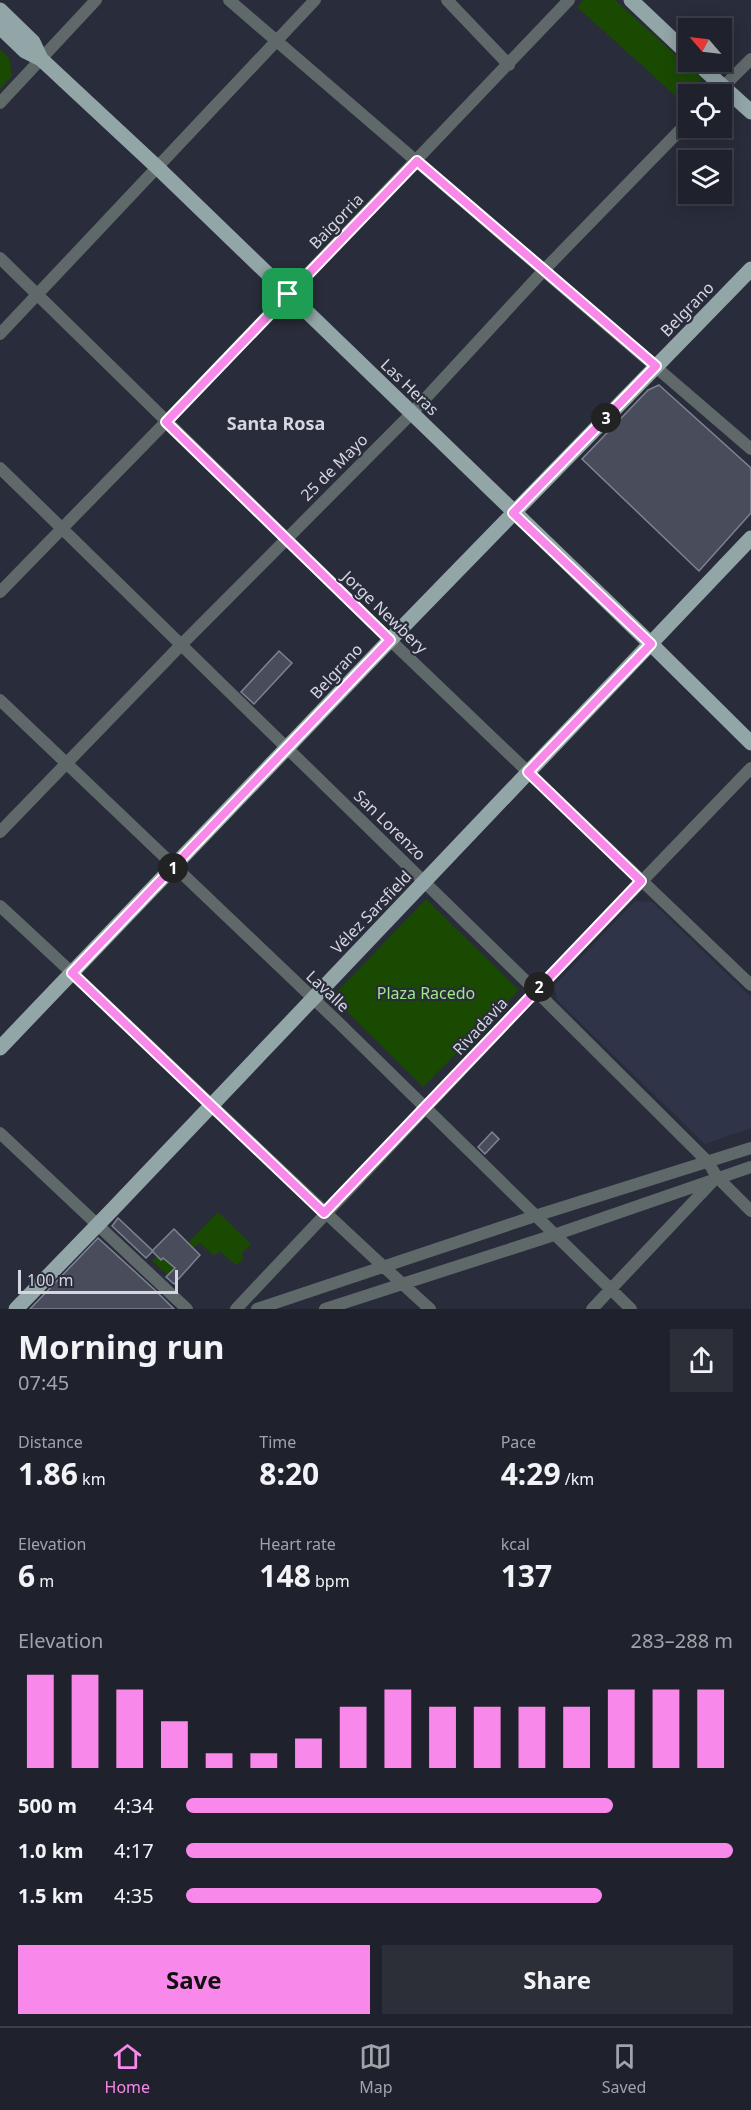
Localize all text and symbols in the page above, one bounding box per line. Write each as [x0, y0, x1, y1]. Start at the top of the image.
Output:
north arrow [678, 18, 732, 72]
map controls [678, 18, 732, 204]
button: locate [678, 84, 732, 138]
button: layers [678, 150, 732, 204]
street label: Baigorria [304, 188, 368, 254]
pin [262, 268, 313, 319]
icon: arrive [271, 277, 304, 310]
street label: Belgrano [655, 277, 719, 341]
street label: Las Heras [376, 354, 444, 420]
pin: 3 [591, 403, 621, 433]
text: 3 [601, 407, 611, 429]
district label: Santa Rosa [227, 411, 325, 435]
street label: 25 de Mayo [296, 429, 372, 505]
street label: Jorge Newbery [336, 564, 433, 659]
street label: Belgrano [305, 639, 367, 703]
street label: San Lorenzo [349, 785, 431, 865]
pin: 1 [158, 853, 188, 883]
text: 1 [168, 857, 178, 879]
street label: Vélez Sarsfield [326, 866, 416, 958]
street label: Lavalle [302, 965, 354, 1017]
pin: 2 [524, 972, 554, 1002]
text: 2 [534, 976, 544, 998]
park label: Plaza Racedo [377, 982, 475, 1004]
street label: Rivadavia [448, 992, 512, 1060]
scale bar [18, 1267, 178, 1294]
text: 100 m [27, 1269, 74, 1291]
text: Morning run [18, 1324, 224, 1369]
button: share [670, 1329, 733, 1392]
text: 07:45 [18, 1369, 69, 1396]
text: Distance [18, 1431, 83, 1453]
text: Time [259, 1431, 296, 1453]
text: Pace [501, 1431, 536, 1453]
text: 1.86 [18, 1453, 78, 1494]
text: 8:20 [259, 1453, 319, 1494]
text: 4:29 [501, 1453, 561, 1494]
text: km [78, 1468, 106, 1490]
text: /km [561, 1468, 594, 1490]
text: Elevation [18, 1533, 86, 1555]
text: Heart rate [259, 1533, 336, 1555]
text: kcal [501, 1533, 530, 1555]
text: 6 [18, 1555, 35, 1596]
text: 148 [259, 1555, 311, 1596]
text: 137 [501, 1555, 552, 1596]
text: m [35, 1570, 54, 1592]
text: bpm [311, 1570, 350, 1592]
text: Elevation [18, 1627, 103, 1654]
text: 283–288 m [630, 1627, 733, 1654]
text: 500 m [18, 1792, 77, 1819]
text: 4:34 [114, 1792, 154, 1819]
text: 1.0 km [18, 1837, 84, 1864]
text: 4:17 [114, 1837, 154, 1864]
text: 1.5 km [18, 1882, 84, 1909]
text: 4:35 [114, 1882, 154, 1909]
button: Save [18, 1945, 370, 2014]
button: Share [382, 1945, 733, 2014]
tab: Home [105, 2040, 150, 2098]
tab: Map [359, 2040, 393, 2098]
tab: Saved [602, 2040, 646, 2098]

